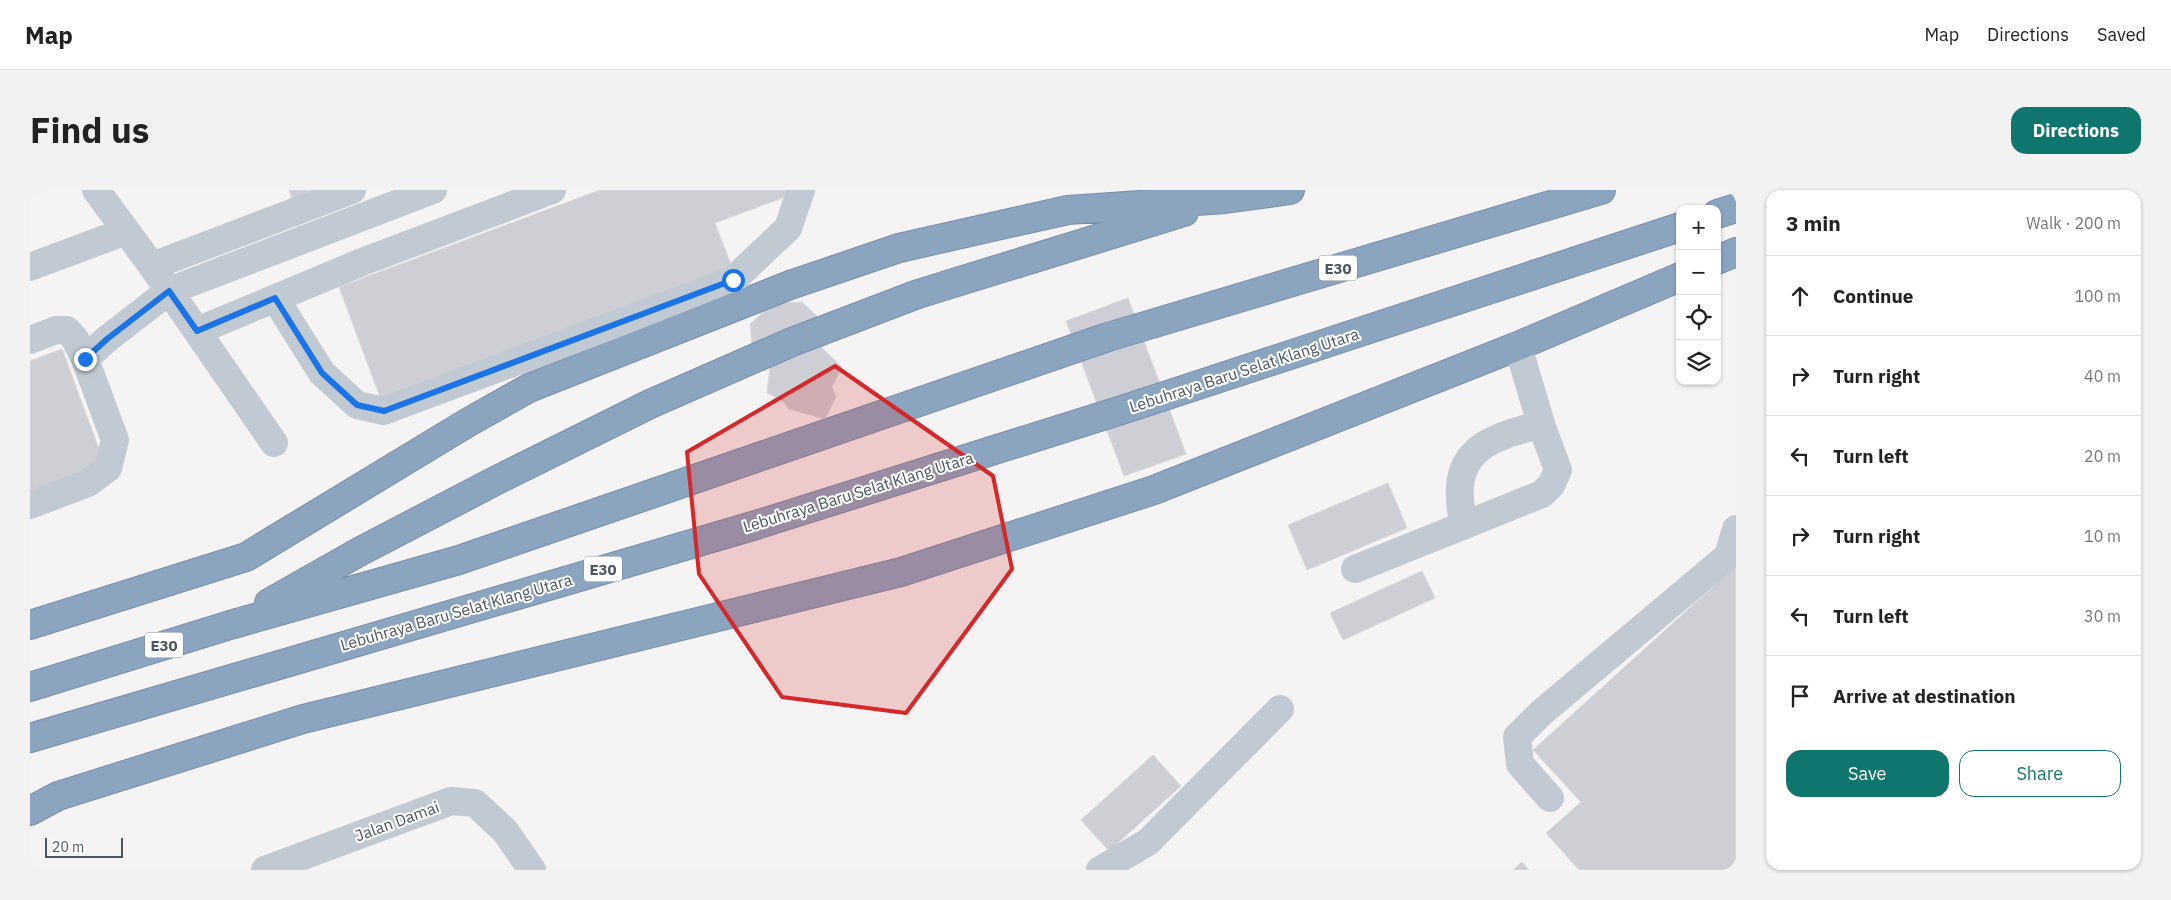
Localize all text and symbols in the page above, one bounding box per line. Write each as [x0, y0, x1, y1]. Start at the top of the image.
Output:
text: Map [25, 19, 73, 51]
text: Map [1924, 23, 1959, 46]
text: Directions [1987, 23, 2069, 46]
text: Saved [2097, 23, 2146, 46]
text: Find us [30, 107, 149, 153]
button: Directions [2011, 107, 2141, 154]
map controls [1676, 205, 1721, 385]
button: + [1676, 205, 1721, 250]
text: 3 min [1786, 209, 1841, 237]
text: Walk · 200 m [2026, 213, 2121, 233]
button: − [1676, 250, 1721, 295]
road number: E30 [1319, 256, 1357, 280]
route start [722, 269, 745, 292]
icon: ahead [1786, 282, 1814, 310]
text: Continue [1833, 284, 1913, 308]
text: 100 m [2074, 286, 2121, 306]
button: locate [1676, 295, 1721, 340]
street label: Lebuhraya Baru Selat Klang Utara [1127, 323, 1362, 417]
button: layers [1676, 340, 1721, 385]
route end [74, 348, 97, 371]
icon: right [1786, 362, 1814, 390]
text: Turn right [1833, 364, 1920, 388]
text: 40 m [2084, 366, 2121, 386]
icon: left [1786, 442, 1814, 470]
text: Turn left [1833, 444, 1909, 468]
text: 20 m [2084, 446, 2121, 466]
street label: Lebuhraya Baru Selat Klang Utara [740, 447, 976, 537]
icon: right [1786, 522, 1814, 550]
text: Turn right [1833, 524, 1920, 548]
text: 10 m [2084, 526, 2121, 546]
road number: E30 [584, 556, 622, 582]
street label: Lebuhraya Baru Selat Klang Utara [338, 569, 575, 655]
icon: left [1786, 602, 1814, 630]
text: Turn left [1833, 604, 1909, 628]
text: 30 m [2084, 606, 2121, 626]
road number: E30 [145, 632, 183, 658]
icon: arrive [1786, 682, 1814, 710]
text: Arrive at destination [1833, 684, 2016, 708]
button: Save [1786, 750, 1949, 797]
button: Share [1959, 750, 2121, 797]
street label: Jalan Damai [352, 797, 442, 845]
scale bar [45, 835, 122, 858]
text: 20 m [52, 838, 84, 856]

